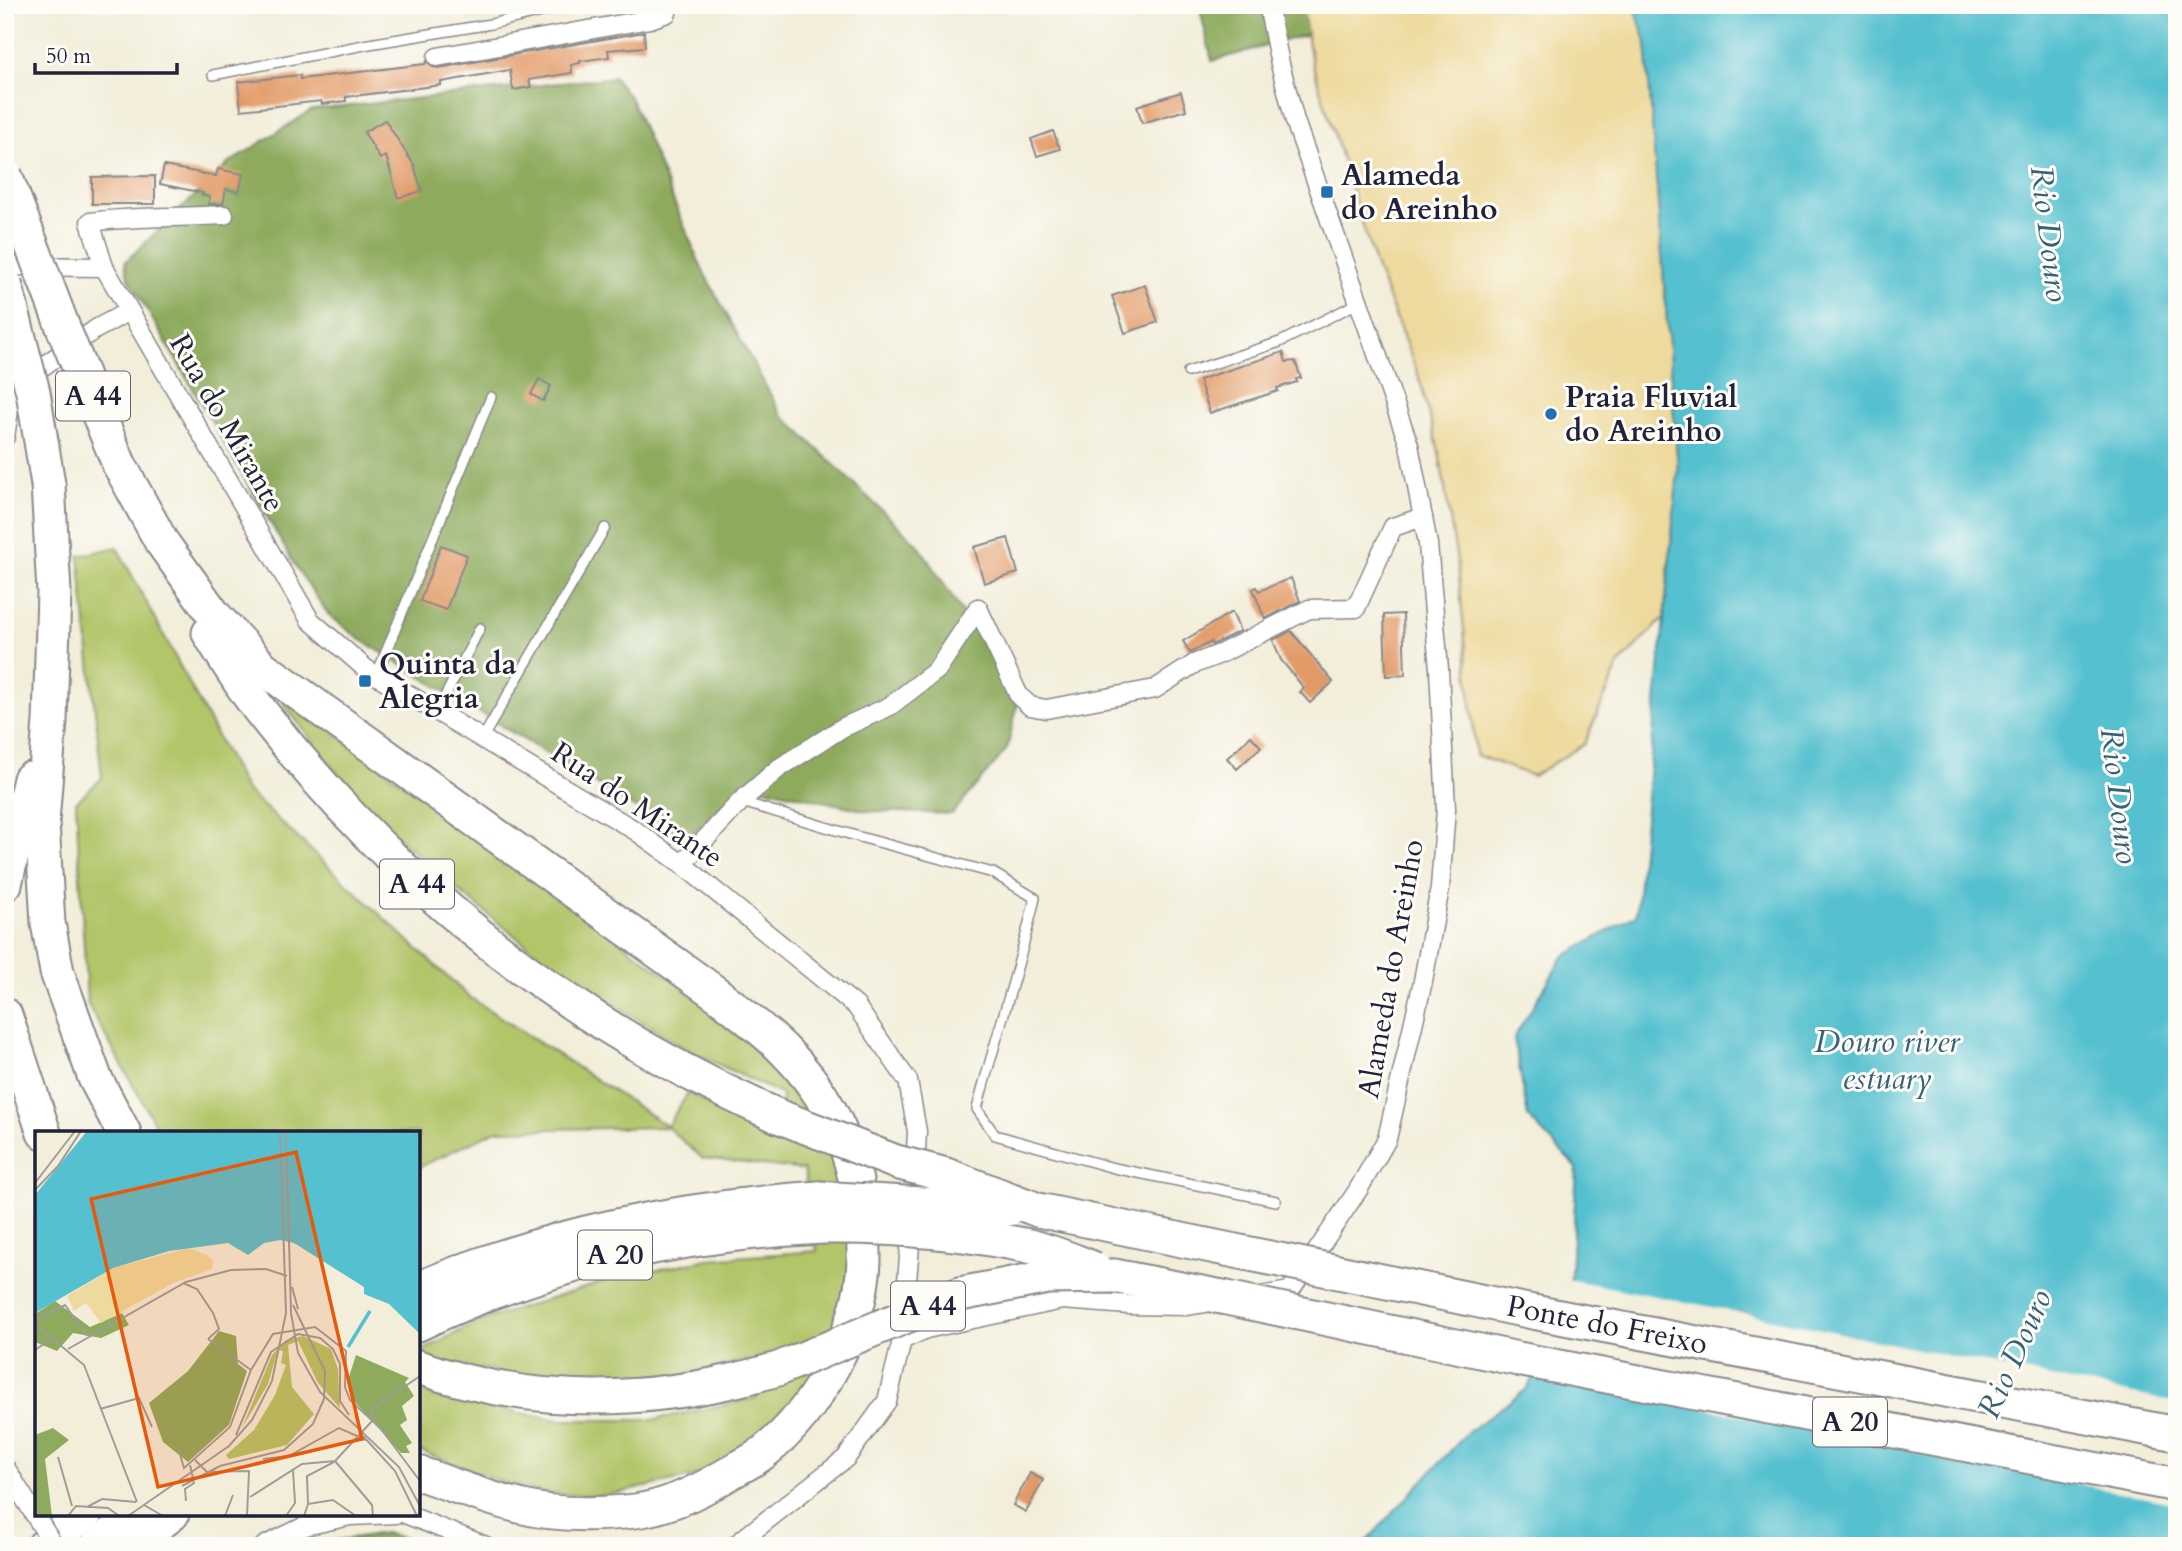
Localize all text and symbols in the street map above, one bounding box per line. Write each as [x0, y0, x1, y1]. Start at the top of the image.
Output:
scale bar [35, 32, 177, 76]
text: 50 m [46, 42, 91, 71]
place label: Alameda do Areinho [1341, 155, 1497, 230]
water label: Rio Douro [2019, 163, 2079, 305]
marker: Alameda do Areinho [1319, 184, 1335, 200]
street label: Rua do Mirante [159, 326, 295, 520]
road number: A 44 [56, 372, 130, 420]
place label: Praia Fluvial do Areinho [1565, 377, 1738, 452]
marker: Praia Fluvial do Areinho [1543, 406, 1559, 422]
place label: Quinta da Alegria [379, 644, 517, 719]
marker: Quinta da Alegria [357, 673, 373, 689]
water label: Rio Douro [2089, 725, 2149, 867]
street label: Rua do Mirante [543, 732, 731, 878]
street label: Alameda do Areinho [1348, 836, 1434, 1102]
road number: A 44 [380, 860, 454, 908]
water label: Douro river estuary [1814, 1020, 1961, 1101]
inset map [35, 1131, 420, 1516]
road number: A 20 [578, 1230, 652, 1280]
road number: A 44 [891, 1282, 965, 1330]
water label: Rio Douro [1967, 1282, 2063, 1425]
street label: Ponte do Freixo [1503, 1285, 1711, 1365]
road number: A 20 [1813, 1398, 1887, 1446]

